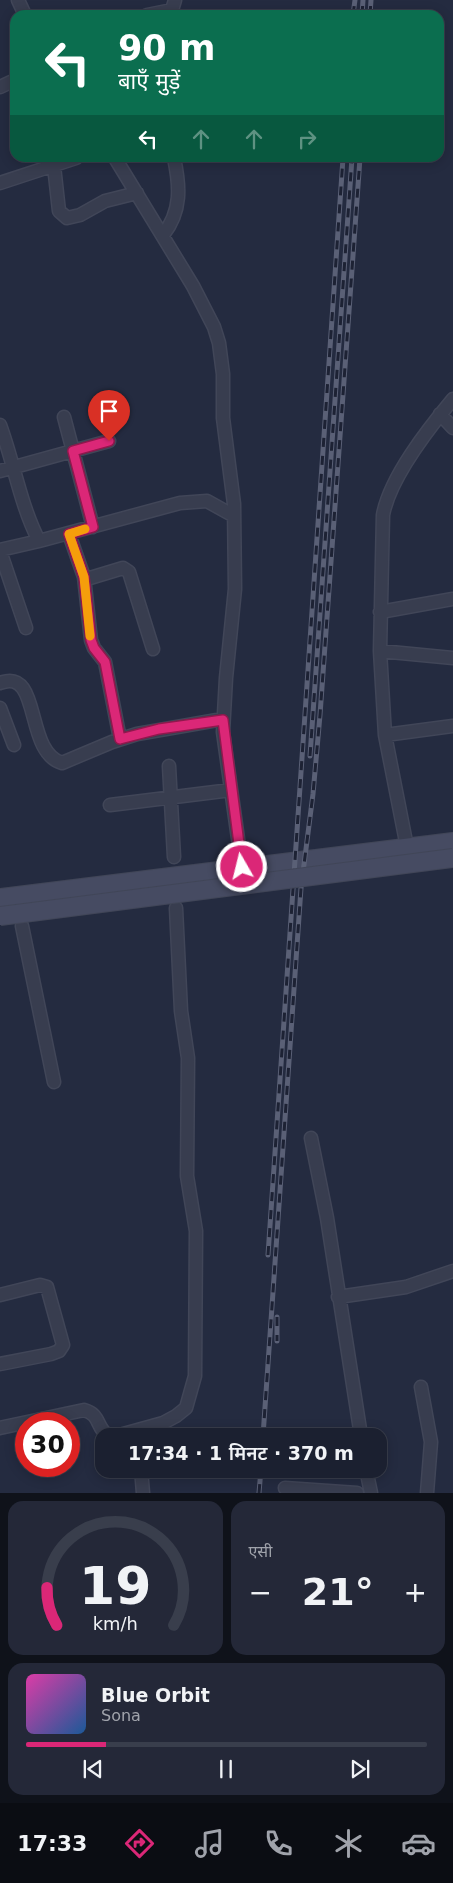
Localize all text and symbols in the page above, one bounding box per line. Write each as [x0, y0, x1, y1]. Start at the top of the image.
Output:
text: 90 m [118, 28, 215, 68]
icon: left [35, 30, 100, 95]
text: बाएँ मुड़ें [118, 69, 180, 94]
icon: left [134, 125, 162, 153]
icon: ahead [187, 125, 215, 153]
icon: ahead [240, 125, 268, 153]
icon: right [293, 125, 321, 153]
pin [88, 390, 130, 441]
icon: arrive [95, 397, 123, 425]
position arrow [215, 840, 267, 892]
speed limit sign: 30 [15, 1412, 80, 1477]
text: 17:34 · 1 मिनट · 370 m [128, 1442, 354, 1464]
text: एसी [249, 1542, 272, 1561]
text: 19 [79, 1556, 151, 1616]
text: 21° [302, 1570, 374, 1614]
text: − [249, 1576, 272, 1609]
text: + [404, 1576, 427, 1609]
text: km/h [93, 1613, 138, 1634]
text: Blue Orbit [101, 1684, 210, 1706]
text: Sona [101, 1706, 141, 1725]
icon: previous [79, 1755, 107, 1783]
icon: pause [212, 1755, 240, 1783]
icon: next [346, 1755, 374, 1783]
icon: directions [122, 1826, 157, 1861]
icon: music [192, 1826, 227, 1861]
icon: phone [261, 1826, 296, 1861]
icon: climate [331, 1826, 366, 1861]
icon: car [401, 1826, 436, 1861]
text: 17:33 [17, 1831, 87, 1856]

